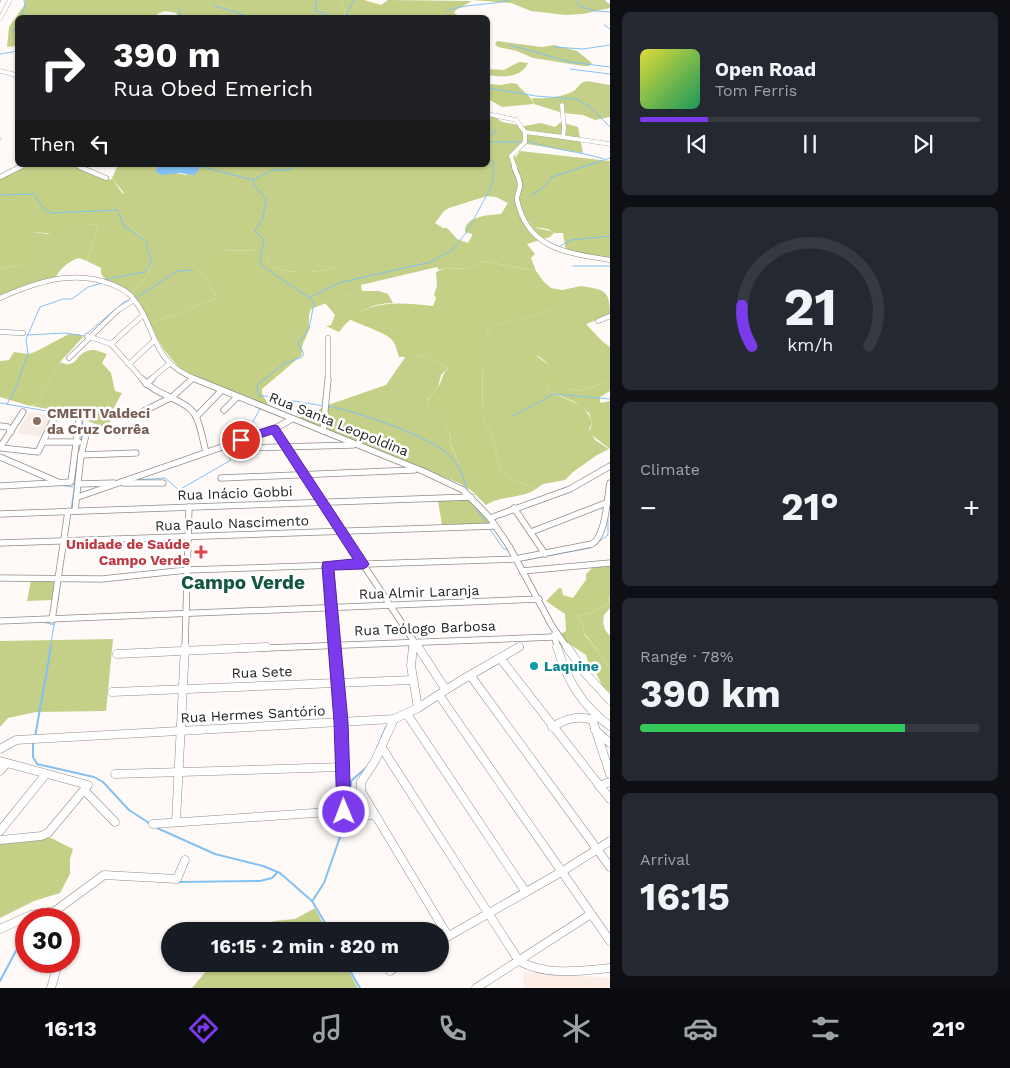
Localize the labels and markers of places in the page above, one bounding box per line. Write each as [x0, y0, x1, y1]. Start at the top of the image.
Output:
place label: CMEITI Valdeci da Cruz Corrêa [47, 405, 150, 437]
marker: CMEITI Valdeci da Cruz Corrêa [31, 415, 43, 427]
pin [220, 419, 262, 461]
place label: Unidade de Saúde Campo Verde [66, 536, 190, 568]
marker: Unidade de Saúde Campo Verde [194, 545, 208, 559]
place label: Laquine [544, 658, 599, 674]
marker: Laquine [528, 660, 540, 672]

